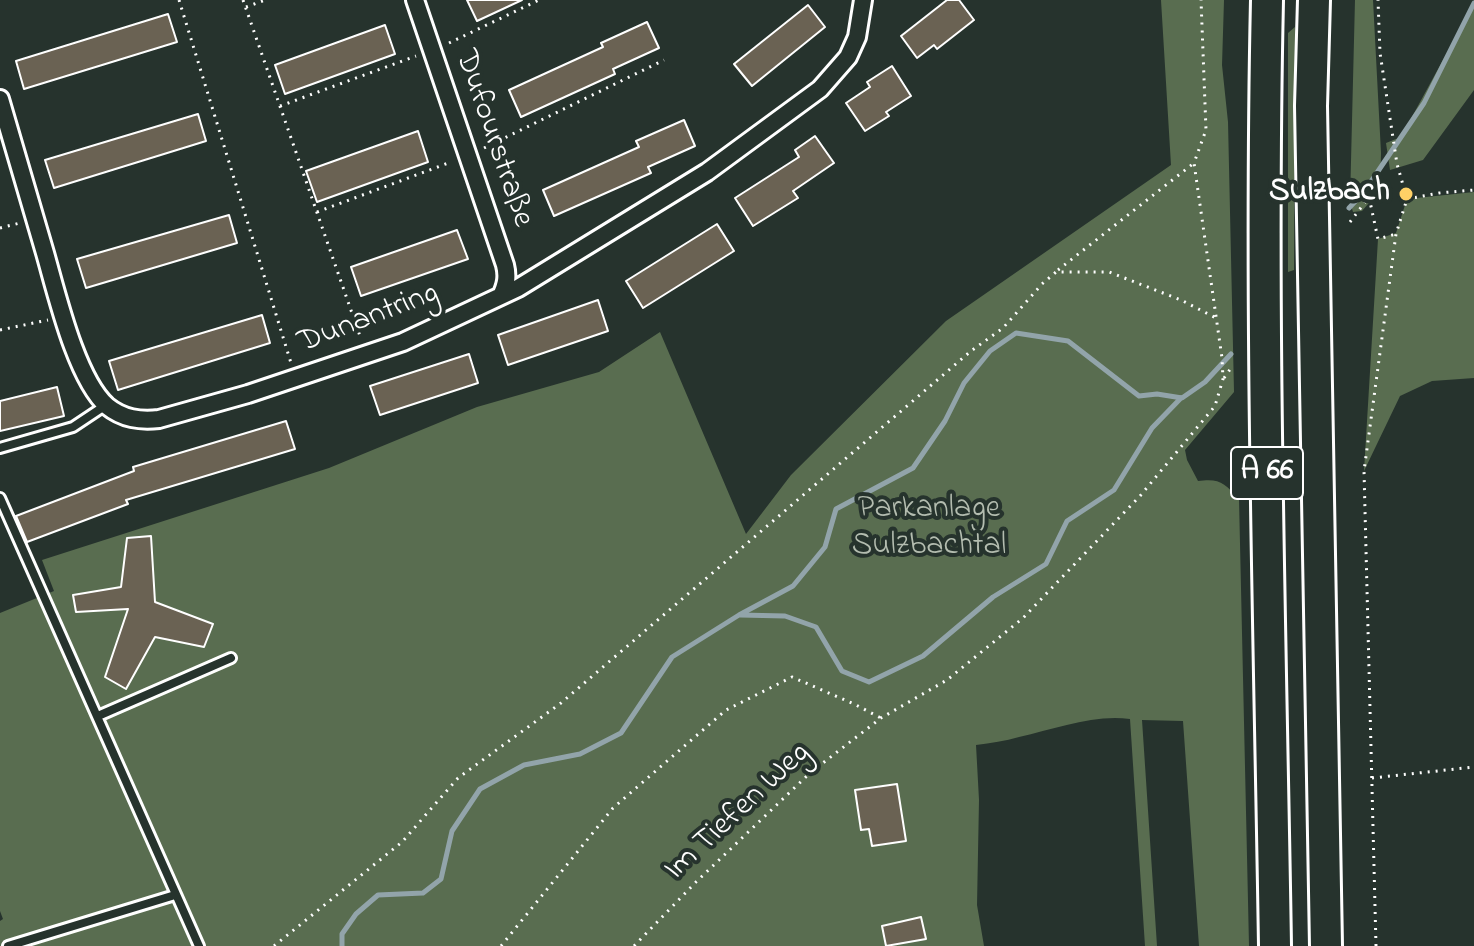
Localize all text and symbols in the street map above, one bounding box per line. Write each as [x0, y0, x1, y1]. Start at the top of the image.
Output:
street label: Dufourstraße [444, 45, 540, 233]
place label: Sulzbach [1269, 175, 1390, 213]
marker: Sulzbach [1397, 185, 1415, 203]
street label: Dunantring [293, 276, 445, 364]
road number: A 66 [1231, 447, 1303, 499]
park label: Parkanlage Sulzbachtal [852, 492, 1006, 567]
street label: Im Tiefen Weg [658, 736, 820, 890]

